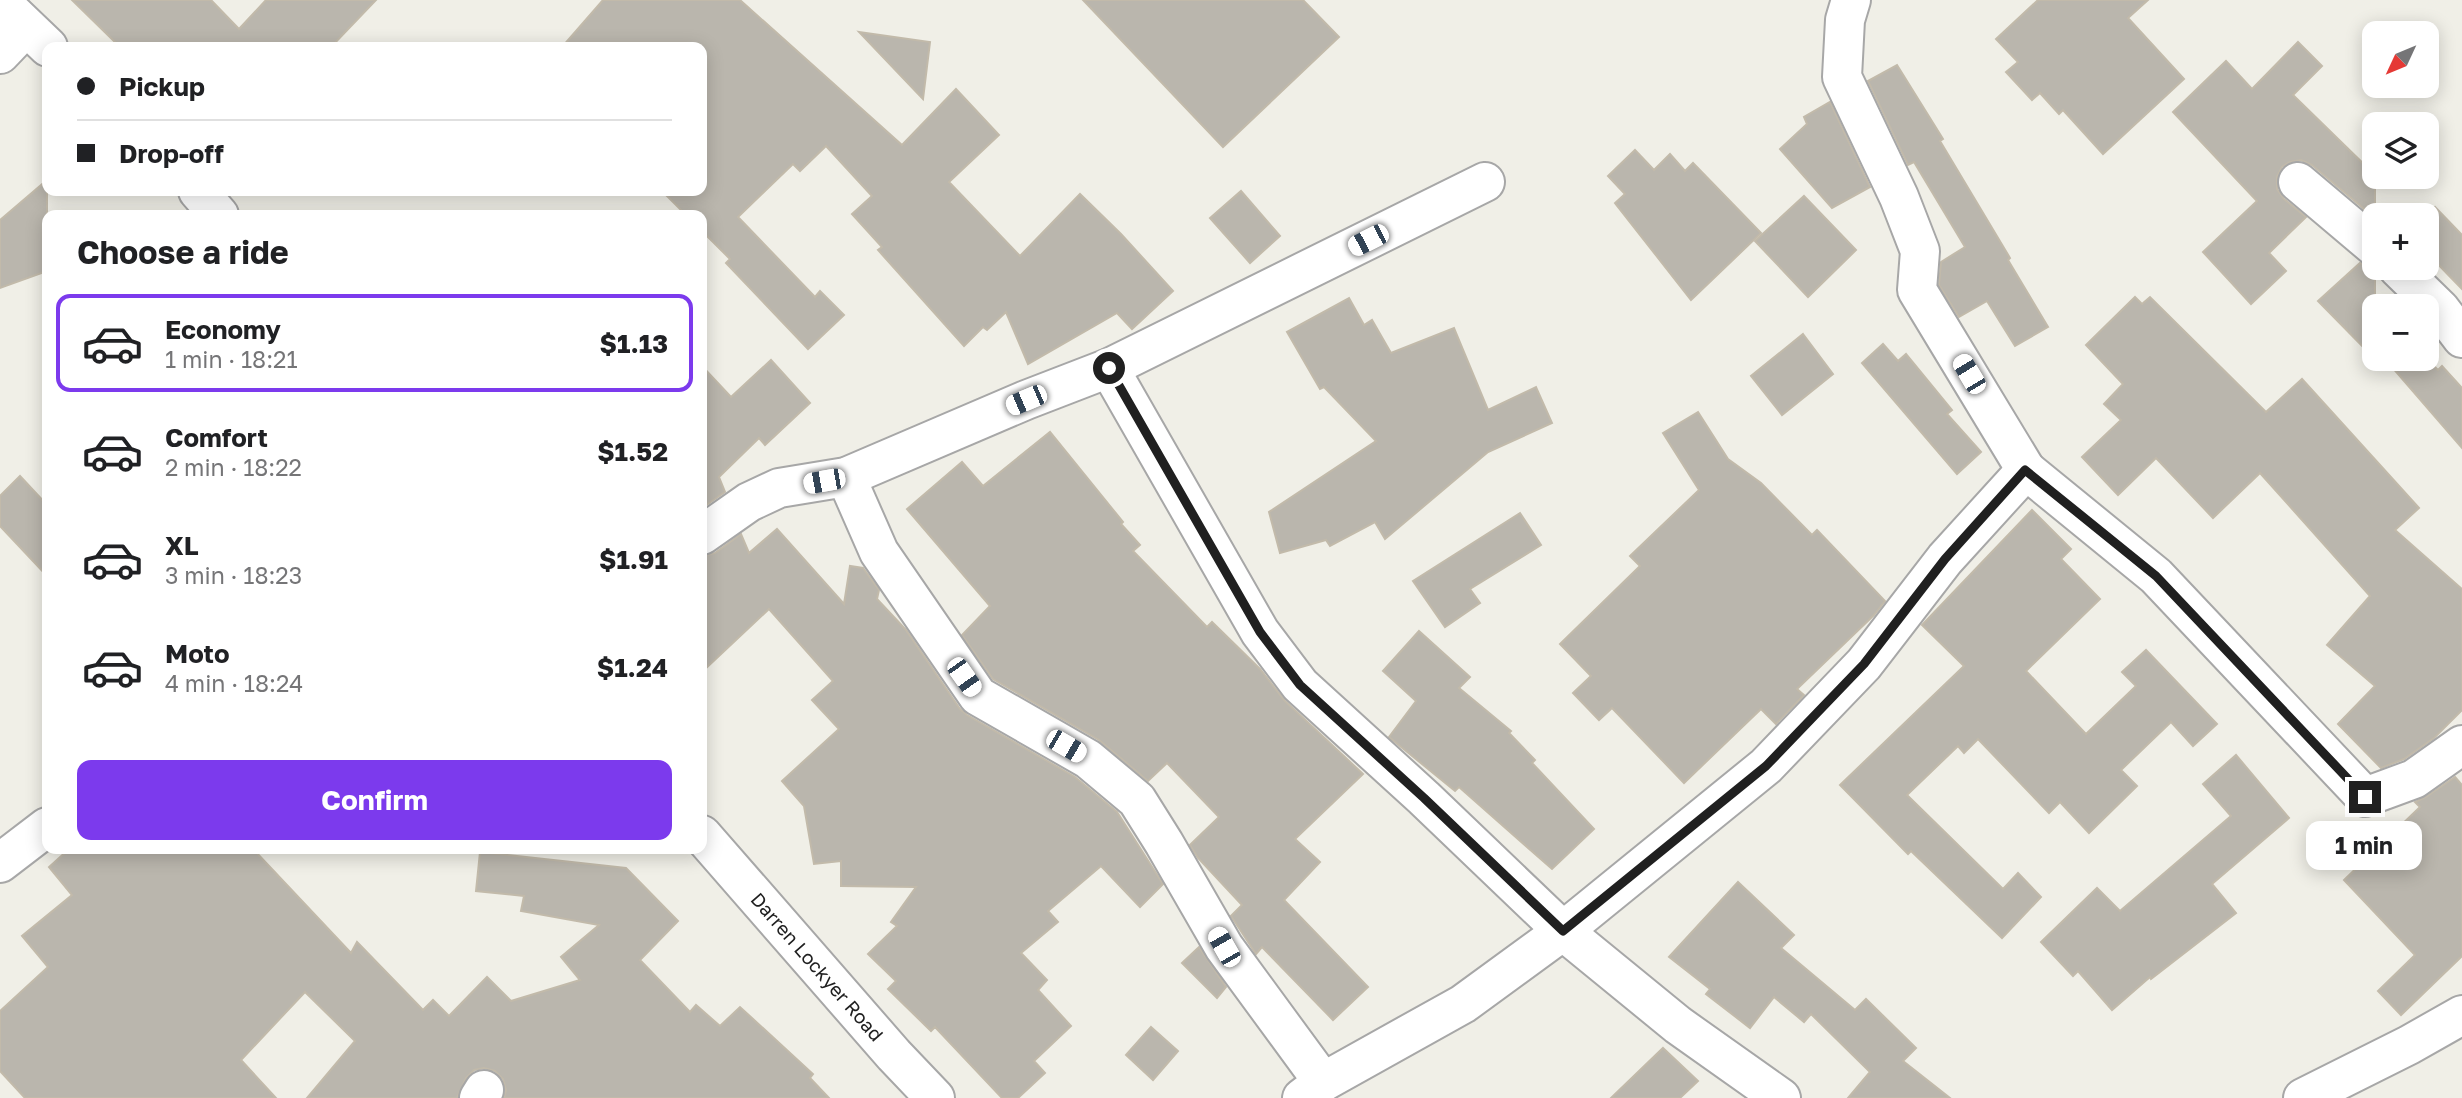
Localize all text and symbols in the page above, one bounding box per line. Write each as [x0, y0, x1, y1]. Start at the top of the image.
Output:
north arrow [2362, 21, 2440, 98]
map controls [2362, 21, 2439, 371]
text: Pickup [119, 71, 205, 102]
button: layers [2362, 112, 2439, 189]
text: Drop-off [119, 138, 224, 169]
button: + [2362, 203, 2439, 280]
car [1345, 221, 1392, 259]
text: Choose a ride [77, 233, 289, 271]
button: − [2362, 294, 2439, 371]
icon: car [81, 312, 144, 375]
text: Economy [165, 314, 281, 345]
text: $1.13 [600, 328, 668, 359]
text: 1 min · 18:21 [165, 345, 298, 373]
car [1950, 351, 1989, 397]
route start [1093, 352, 1125, 384]
car [1003, 382, 1050, 418]
icon: car [81, 420, 144, 483]
text: Comfort [165, 422, 268, 453]
text: $1.52 [597, 436, 668, 467]
text: 2 min · 18:22 [165, 453, 302, 481]
car [802, 467, 847, 495]
icon: car [81, 528, 144, 591]
text: XL [165, 530, 199, 561]
text: $1.91 [599, 544, 668, 575]
text: 3 min · 18:23 [165, 561, 302, 589]
icon: car [81, 636, 144, 699]
text: Moto [165, 638, 230, 669]
text: $1.24 [597, 652, 668, 683]
car [944, 654, 985, 700]
text: 4 min · 18:24 [165, 669, 303, 697]
car [1043, 726, 1090, 766]
button: Confirm [77, 760, 672, 840]
route end [2349, 781, 2381, 813]
callout: 1 min [2307, 822, 2423, 870]
text: 1 min [2335, 831, 2393, 859]
street label: Darren Lockyer Road [746, 888, 888, 1046]
car [1205, 924, 1244, 970]

